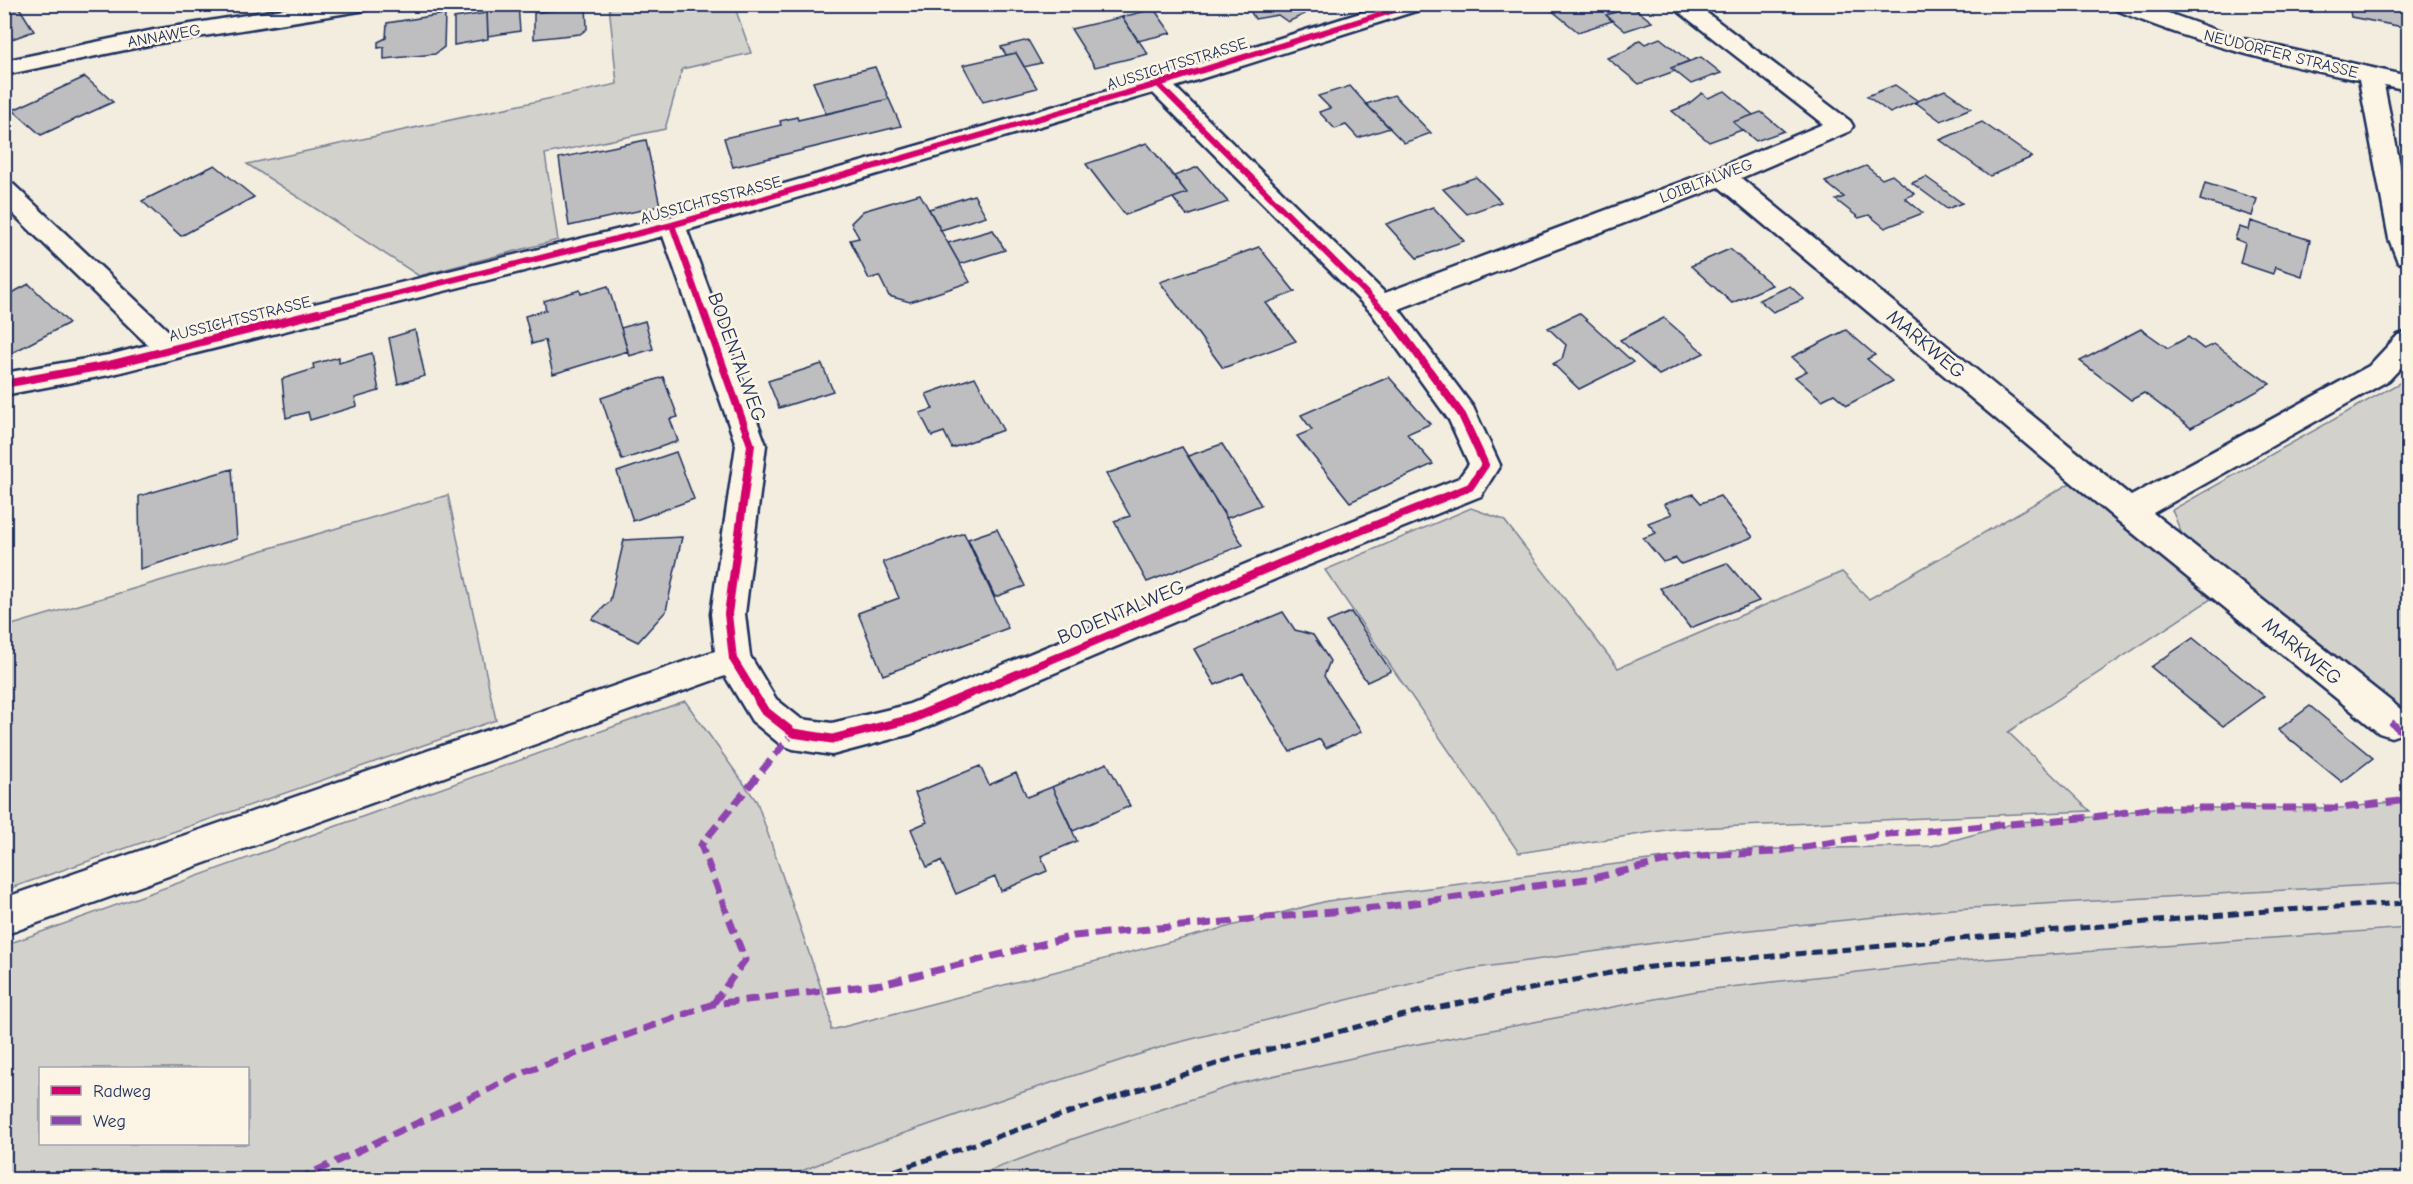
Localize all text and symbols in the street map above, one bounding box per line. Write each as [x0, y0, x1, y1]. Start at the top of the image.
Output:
street label: ANNAWEG [126, 21, 202, 51]
street label: NEUDORFER STRASSE [2202, 26, 2360, 82]
street label: AUSSICHTSSTRASSE [1105, 34, 1250, 94]
street label: LOIBLTALWEG [1657, 155, 1755, 207]
street label: AUSSICHTSSTRASSE [638, 172, 784, 228]
street label: BODENTALWEG [703, 289, 771, 425]
street label: AUSSICHTSSTRASSE [167, 293, 313, 345]
street label: MARKWEG [1882, 305, 1970, 383]
street label: BODENTALWEG [1054, 575, 1188, 649]
street label: MARKWEG [2258, 612, 2346, 690]
legend [39, 1067, 249, 1145]
text: Radweg [93, 1081, 151, 1102]
text: Weg [93, 1111, 126, 1132]

